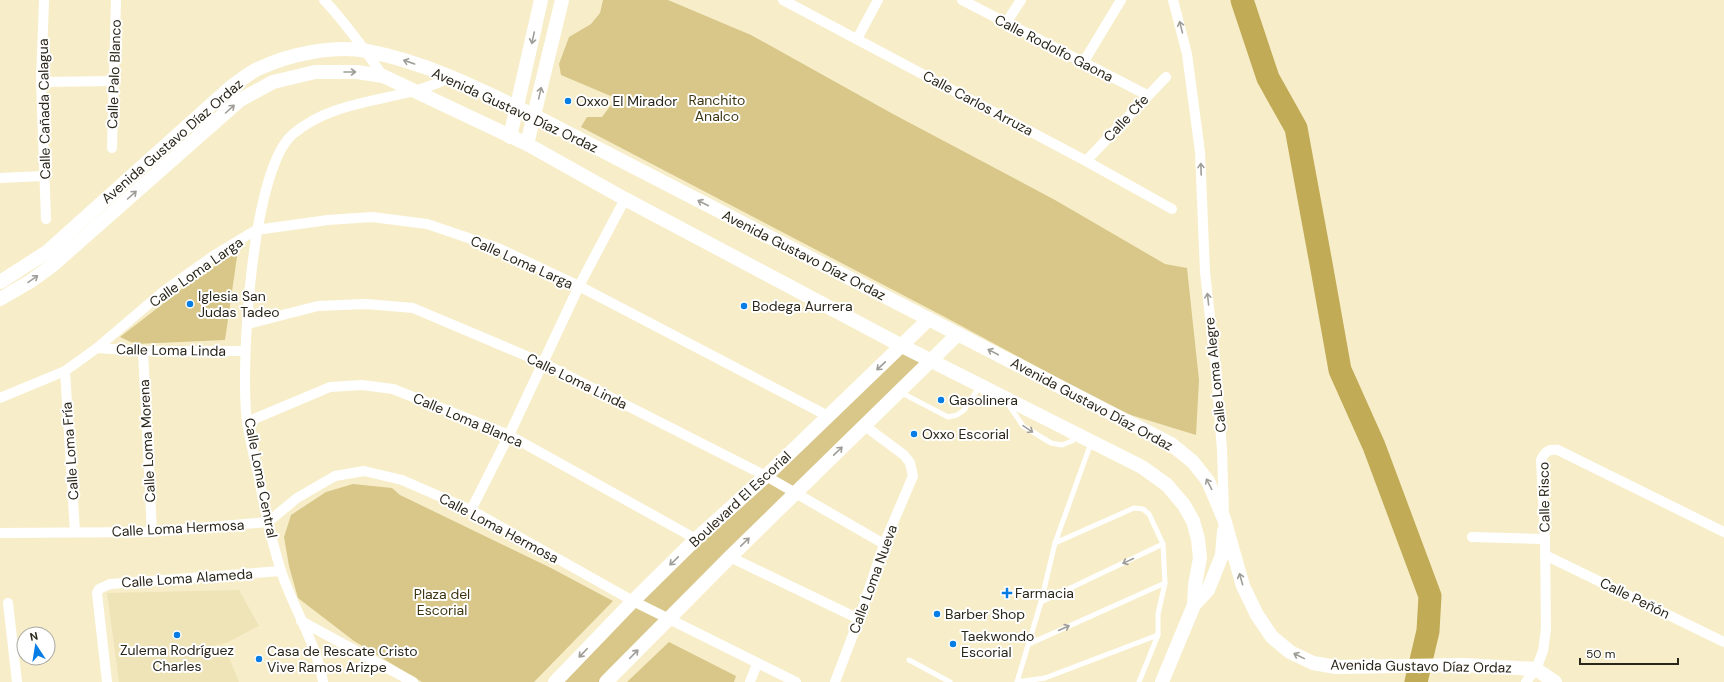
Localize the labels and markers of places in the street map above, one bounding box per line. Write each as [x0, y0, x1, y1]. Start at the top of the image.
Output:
place label: Oxxo El Mirador [576, 92, 677, 110]
marker: Oxxo El Mirador [563, 96, 573, 106]
place label: Iglesia San Judas Tadeo [198, 287, 280, 321]
place label: Bodega Aurrera [752, 297, 853, 315]
marker: Iglesia San Judas Tadeo [185, 299, 195, 309]
marker: Bodega Aurrera [739, 301, 749, 311]
place label: Gasolinera [949, 391, 1018, 409]
marker: Gasolinera [936, 395, 946, 405]
place label: Oxxo Escorial [922, 425, 1009, 443]
marker: Oxxo Escorial [909, 429, 919, 439]
place label: Farmacia [1015, 584, 1074, 602]
marker: Farmacia [1002, 588, 1012, 598]
place label: Barber Shop [945, 605, 1025, 623]
marker: Barber Shop [932, 609, 942, 619]
place label: Taekwondo Escorial [961, 627, 1034, 661]
marker: Zulema Rodríguez Charles [172, 630, 182, 640]
marker: Taekwondo Escorial [948, 639, 958, 649]
place label: Zulema Rodríguez Charles [120, 641, 234, 675]
place label: Casa de Rescate Cristo Vive Ramos Arizpe [267, 642, 418, 676]
marker: Casa de Rescate Cristo Vive Ramos Arizpe [254, 654, 264, 664]

